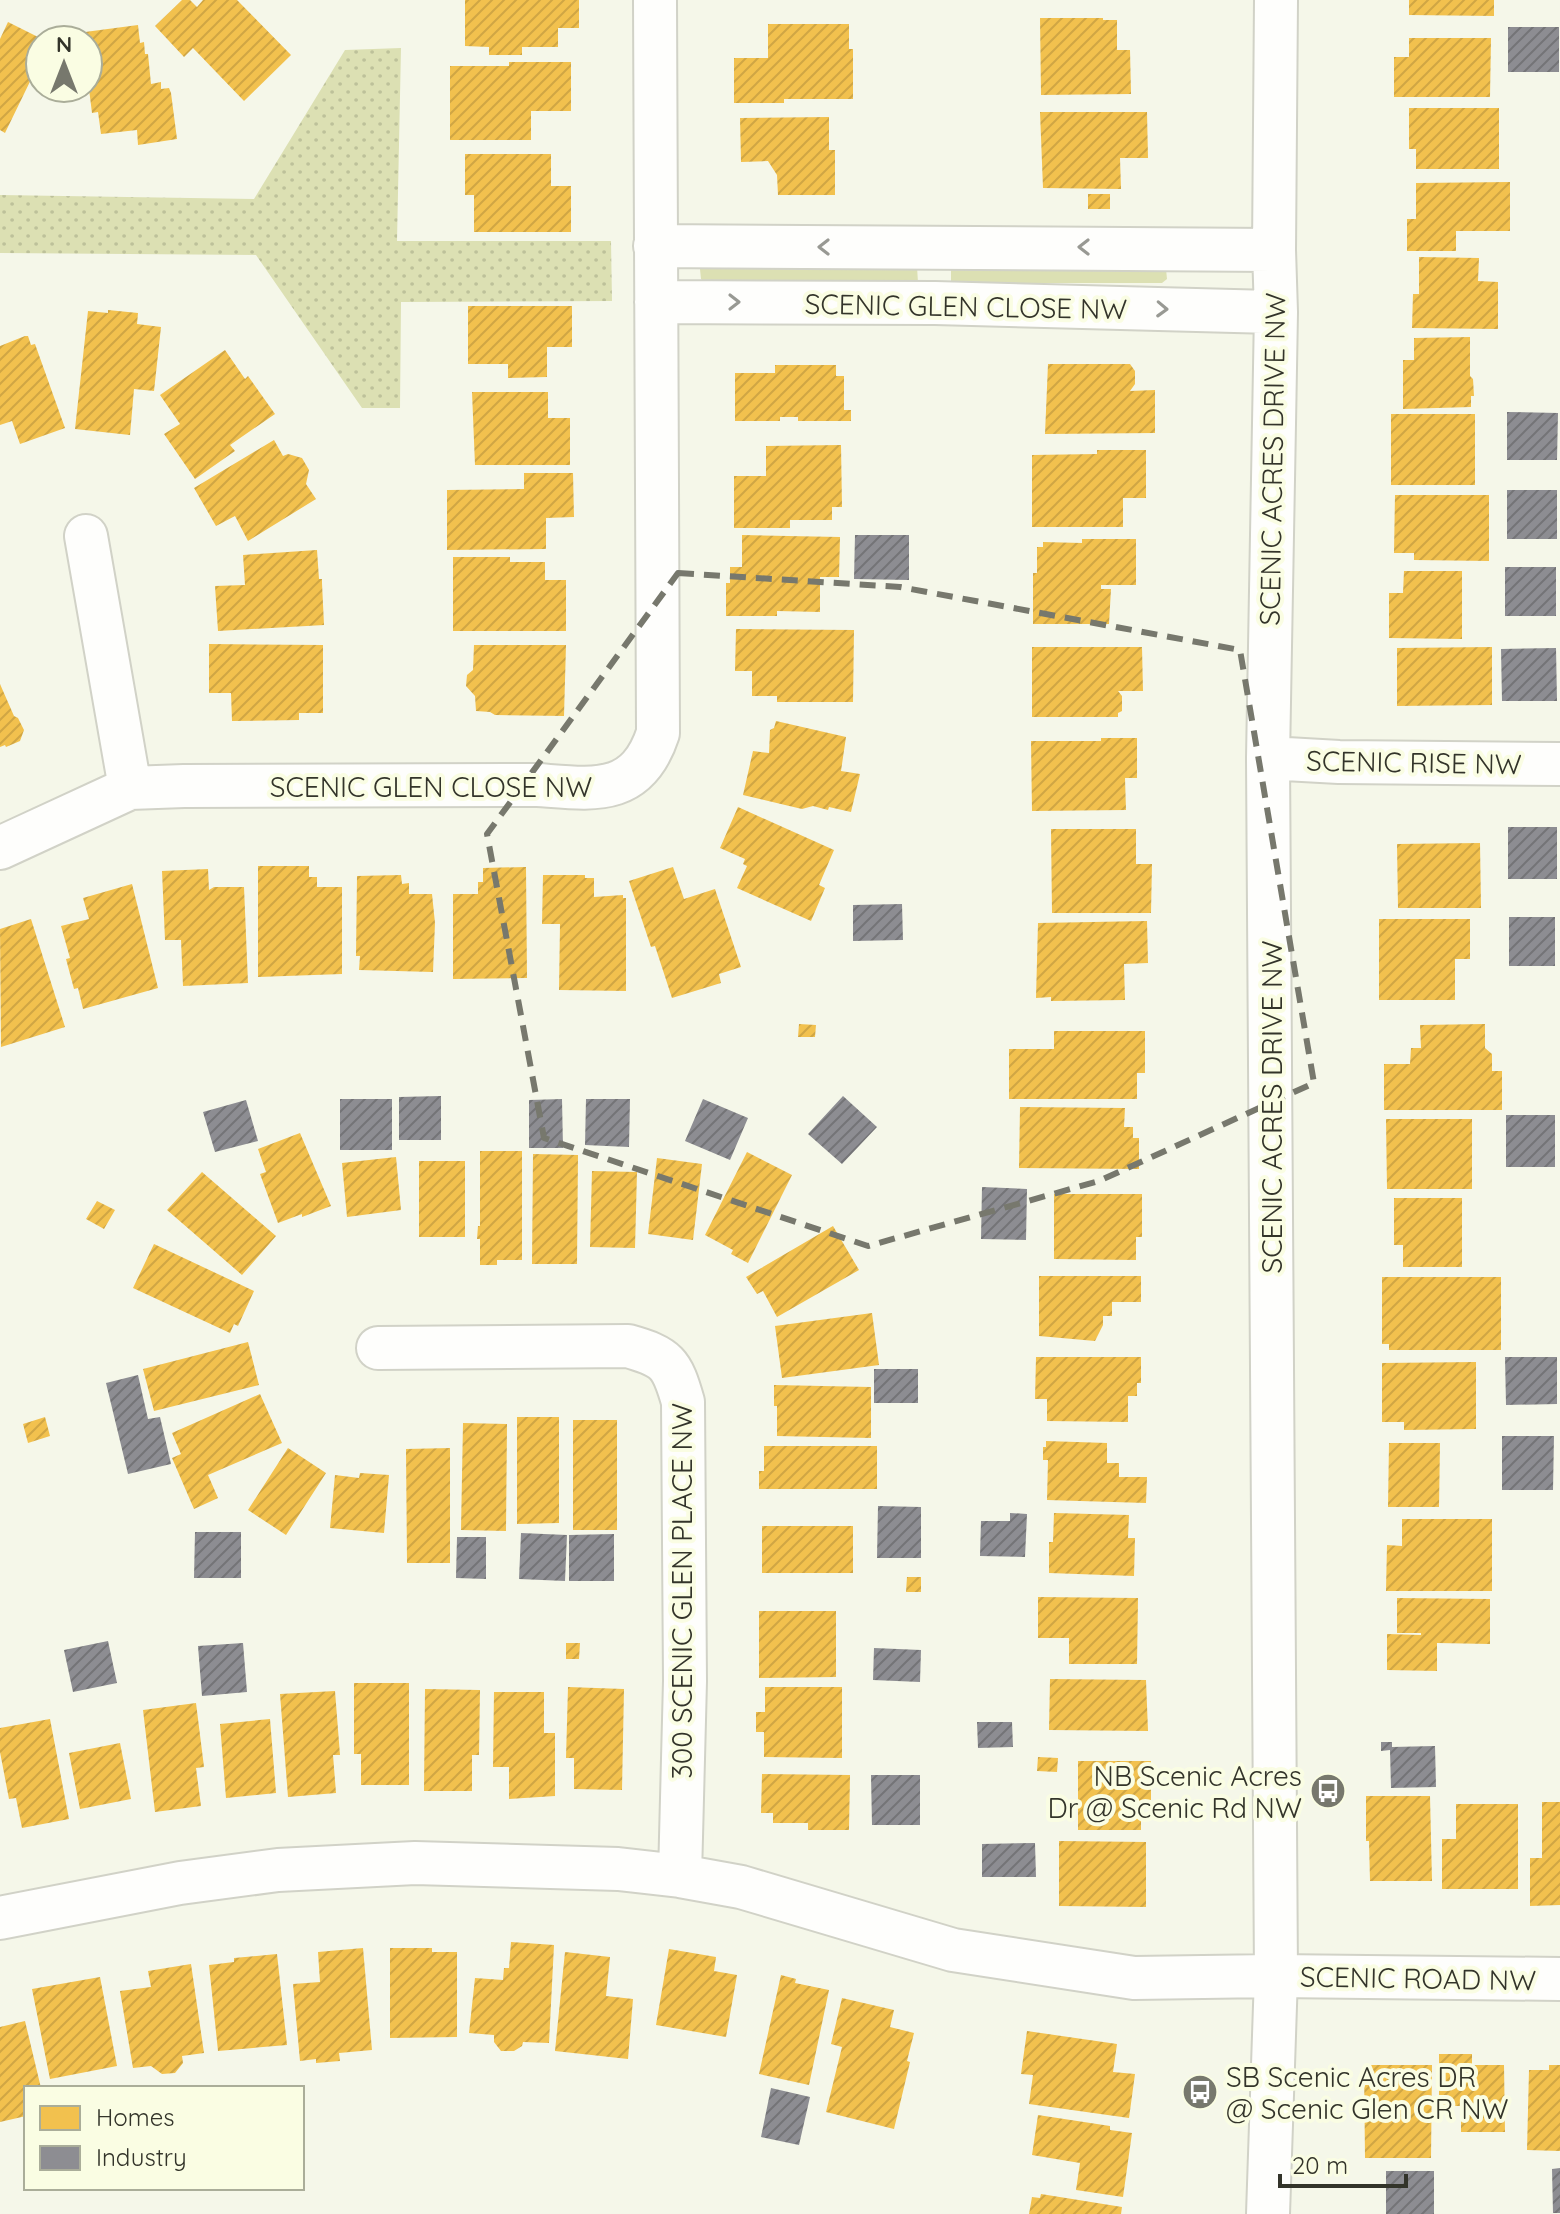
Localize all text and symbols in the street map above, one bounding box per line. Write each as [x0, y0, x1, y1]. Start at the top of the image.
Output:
north arrow [24, 24, 104, 104]
text: N [56, 30, 72, 58]
one-way arrow [817, 238, 830, 256]
one-way arrow [1077, 239, 1090, 256]
street label: SCENIC GLEN CLOSE NW [804, 286, 1128, 326]
street label: SCENIC ACRES DRIVE NW [1252, 292, 1292, 626]
one-way arrow [728, 293, 741, 311]
one-way arrow [1156, 301, 1169, 318]
street label: SCENIC RISE NW [1306, 743, 1522, 781]
street label: SCENIC GLEN CLOSE NW [270, 769, 592, 804]
street label: SCENIC ACRES DRIVE NW [1254, 940, 1289, 1274]
street label: 300 SCENIC GLEN PLACE NW [664, 1403, 699, 1779]
place label: NB Scenic Acres Dr @ Scenic Rd NW [1048, 1758, 1302, 1825]
bus stop icon: NB Scenic Acres Dr @ Scenic Rd NW [1309, 1772, 1347, 1810]
street label: SCENIC ROAD NW [1300, 1958, 1536, 1998]
place label: SB Scenic Acres DR @ Scenic Glen CR NW [1226, 2059, 1509, 2126]
bus stop icon: SB Scenic Acres DR @ Scenic Glen CR NW [1181, 2073, 1219, 2111]
legend [24, 2086, 304, 2190]
text: Homes [96, 2102, 174, 2132]
scale bar [1280, 2138, 1406, 2188]
text: Industry [96, 2142, 187, 2172]
text: 20 m [1292, 2150, 1348, 2180]

